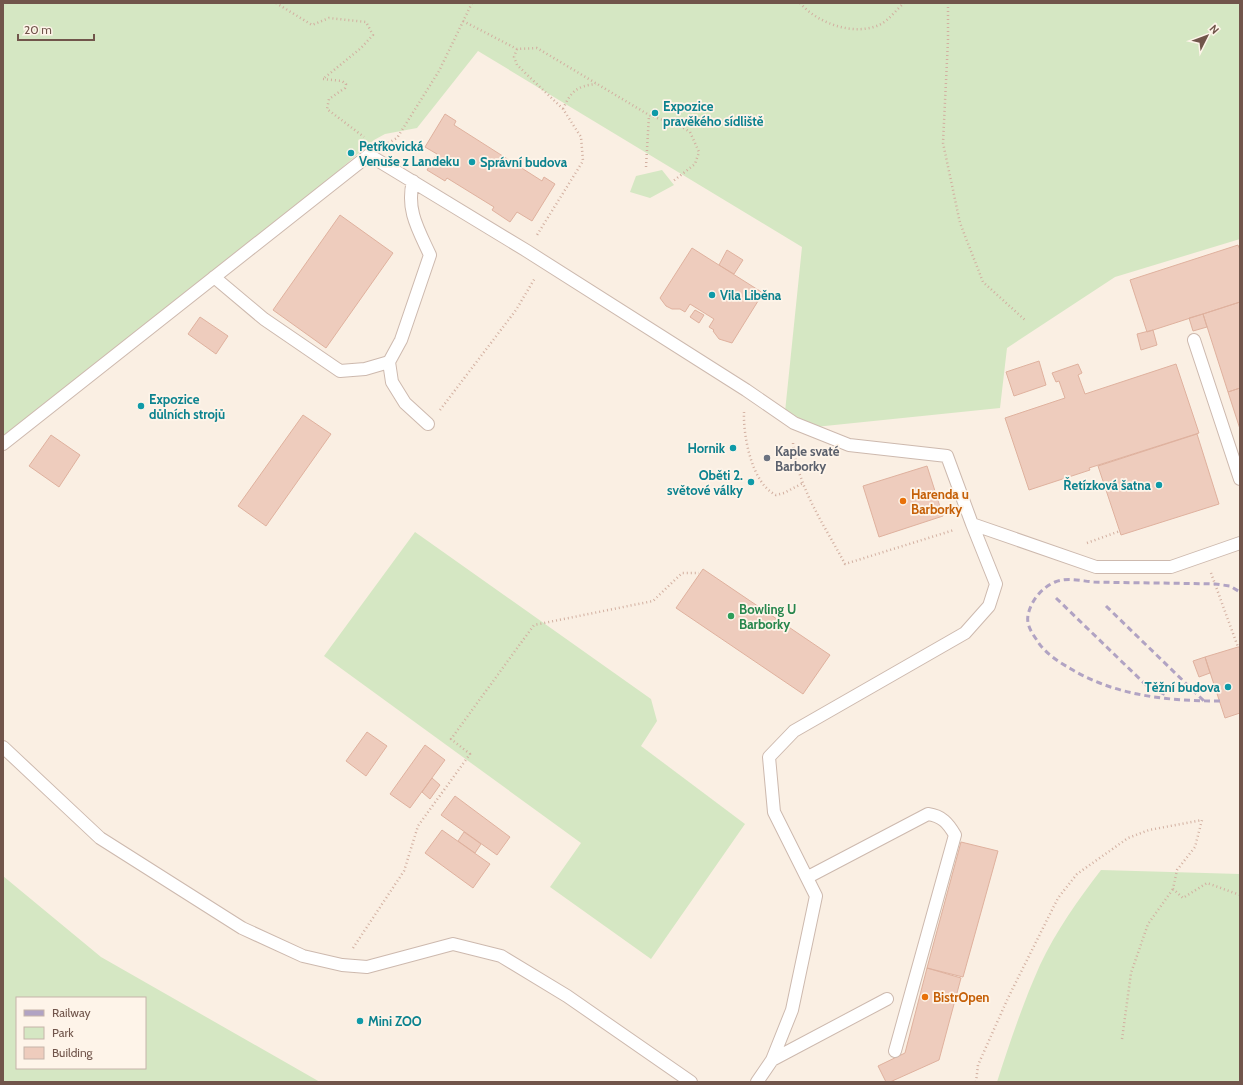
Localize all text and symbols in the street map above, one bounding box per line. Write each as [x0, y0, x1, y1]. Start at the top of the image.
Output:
scale bar [18, 16, 94, 42]
north arrow [1187, 16, 1227, 56]
text: 20 m [24, 22, 52, 37]
text: N [1207, 22, 1222, 37]
place label: Expozice pravěkého sídliště [663, 98, 764, 129]
marker: Expozice pravěkého sídliště [650, 108, 660, 118]
place label: Petřkovická Venuše z Landeku [359, 138, 459, 169]
marker: Petřkovická Venuše z Landeku [346, 148, 356, 158]
place label: Správní budova [480, 154, 568, 170]
marker: Správní budova [467, 157, 477, 167]
place label: Vila Liběna [720, 287, 782, 303]
marker: Vila Liběna [707, 290, 717, 300]
place label: Expozice důlních strojů [149, 391, 225, 422]
marker: Expozice důlních strojů [136, 401, 146, 411]
place label: Hornik [687, 440, 726, 456]
marker: Hornik [728, 443, 738, 453]
place label: Kaple svaté Barborky [775, 443, 840, 474]
marker: Kaple svaté Barborky [762, 453, 772, 463]
place label: Oběti 2. světové války [667, 467, 743, 498]
place label: Řetízková šatna [1063, 476, 1152, 493]
marker: Oběti 2. světové války [746, 477, 756, 487]
marker: Řetízková šatna [1154, 480, 1164, 490]
place label: Harenda u Barborky [911, 486, 969, 517]
marker: Harenda u Barborky [898, 496, 908, 506]
place label: Bowling U Barborky [739, 601, 796, 632]
marker: Bowling U Barborky [726, 611, 736, 621]
place label: Těžní budova [1145, 679, 1221, 695]
marker: Těžní budova [1223, 682, 1233, 692]
place label: BistrOpen [933, 989, 990, 1005]
marker: BistrOpen [920, 992, 930, 1002]
legend [16, 997, 146, 1069]
text: Railway [52, 1005, 90, 1020]
place label: Mini ZOO [368, 1013, 422, 1029]
marker: Mini ZOO [355, 1016, 365, 1026]
text: Park [52, 1025, 74, 1040]
text: Building [52, 1045, 94, 1060]

